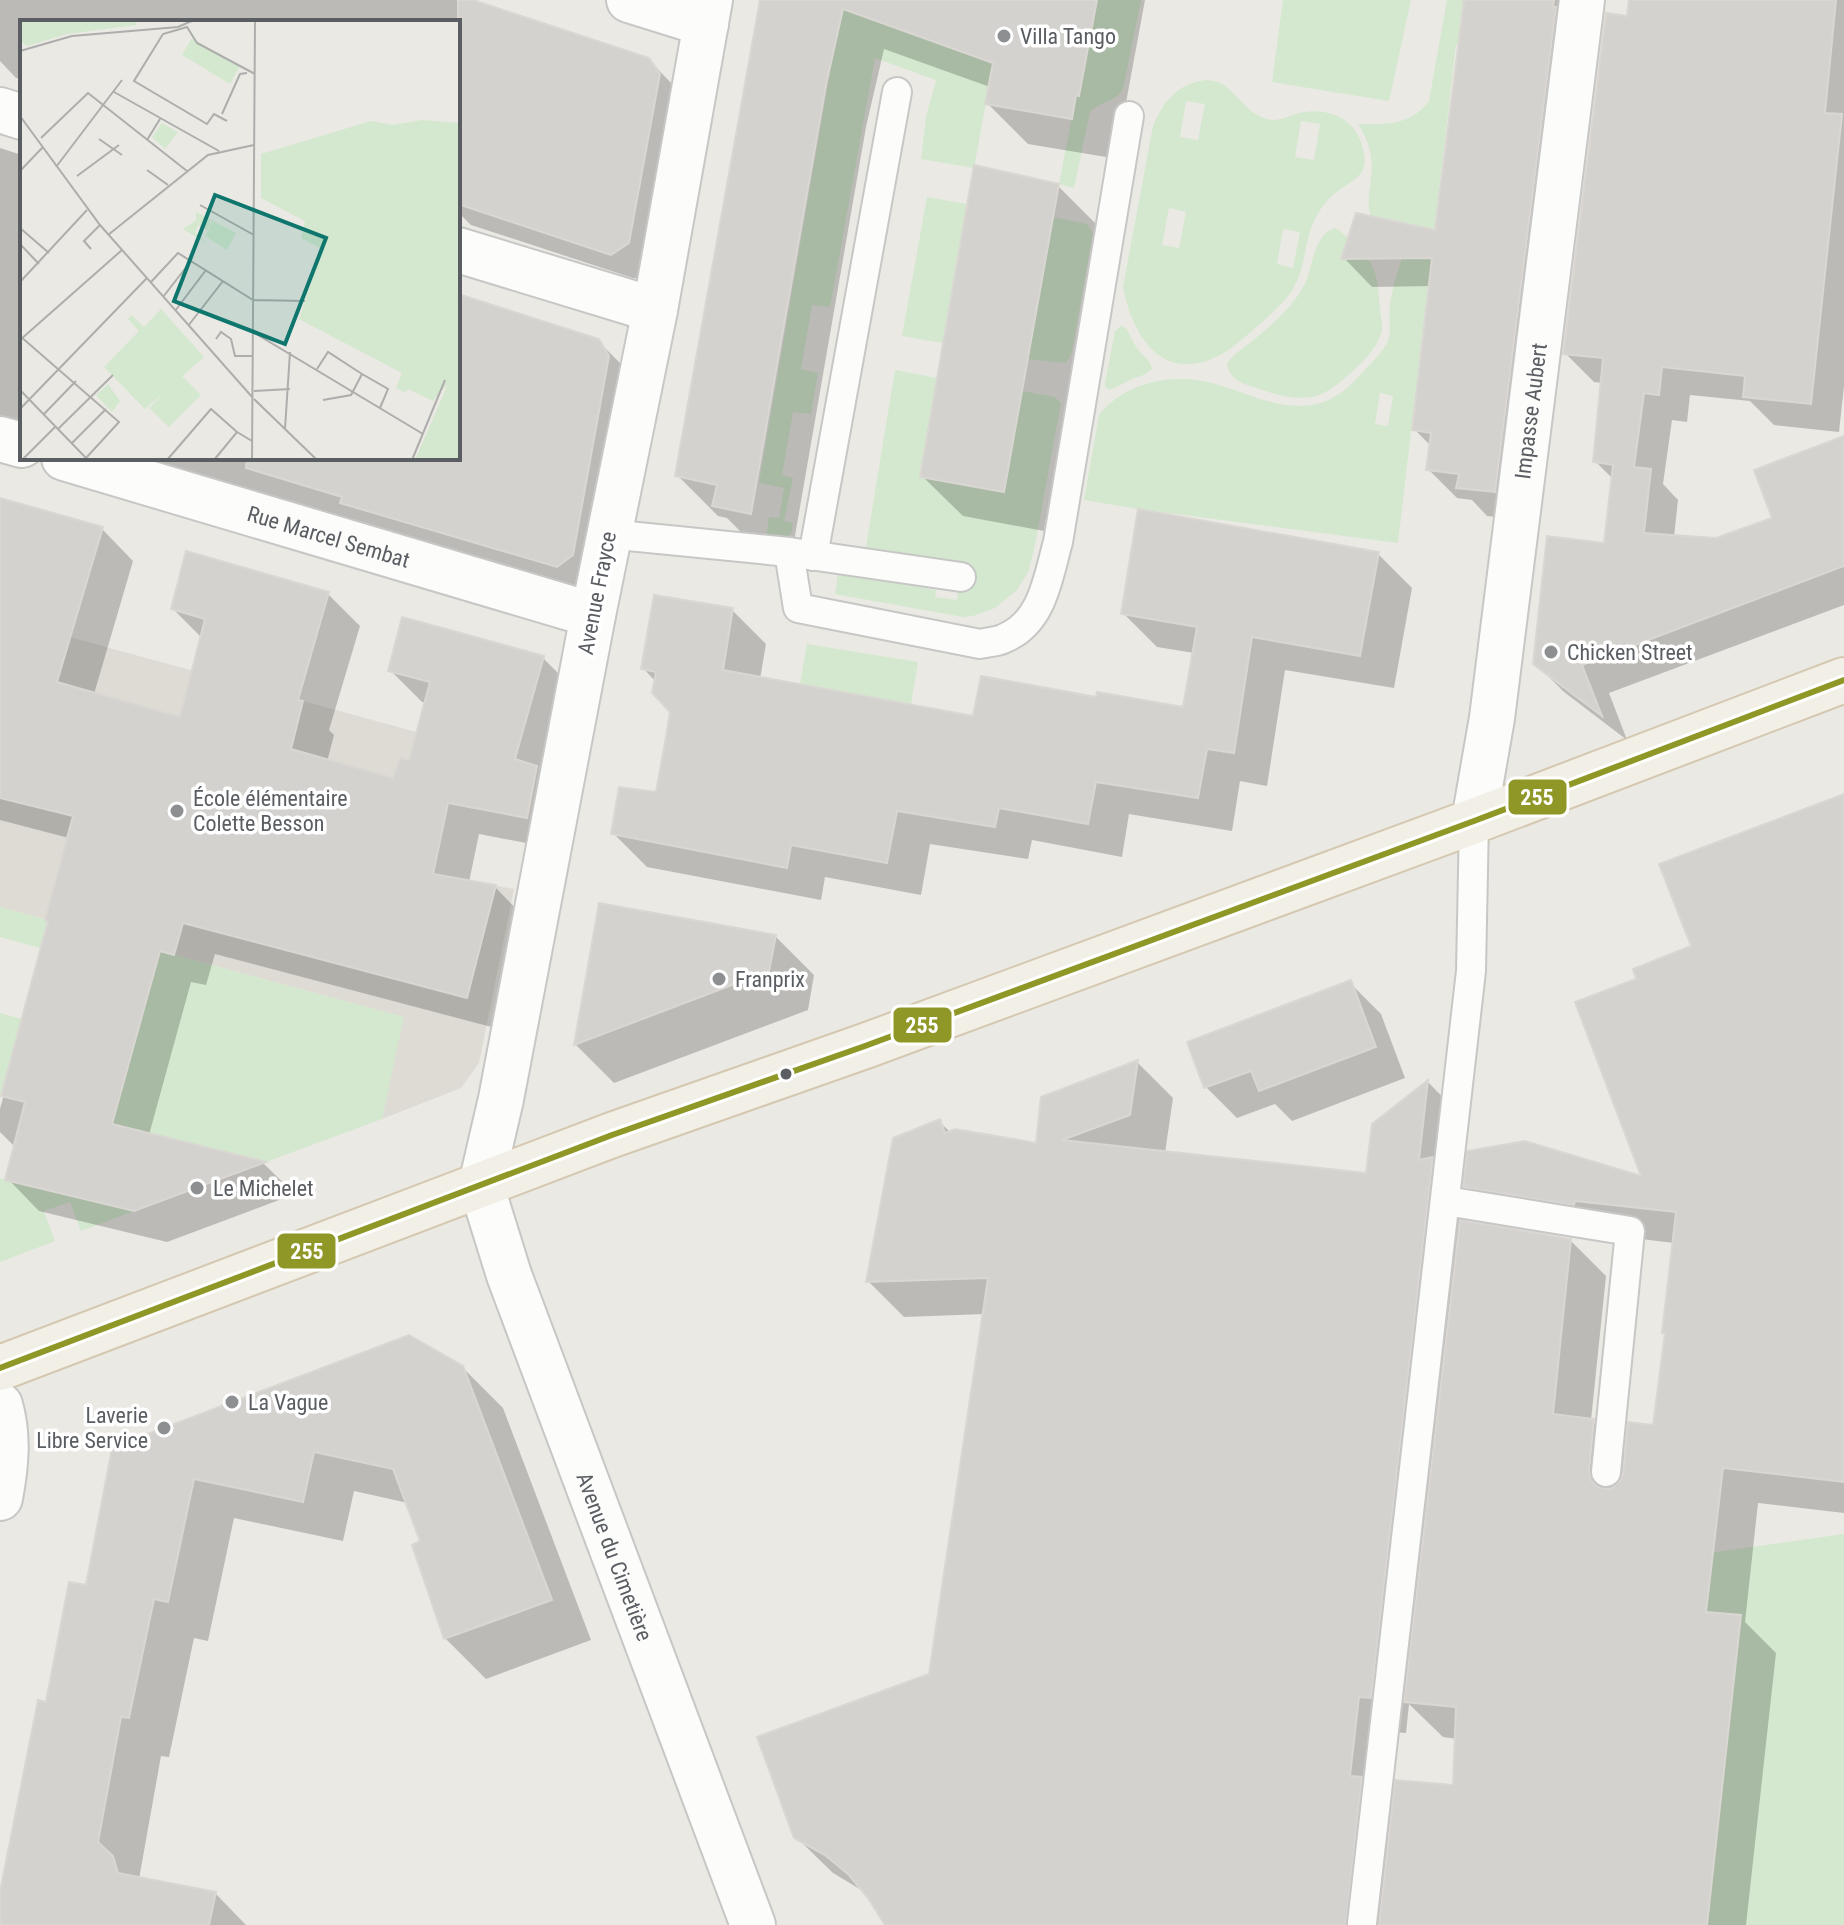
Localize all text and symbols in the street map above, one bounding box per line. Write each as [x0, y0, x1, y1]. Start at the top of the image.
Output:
inset map [20, 20, 460, 460]
place label: Villa Tango [1020, 24, 1116, 49]
marker: Villa Tango [995, 27, 1013, 45]
street label: Impasse Aubert [1510, 341, 1551, 481]
street label: Rue Marcel Sembat [244, 501, 413, 572]
street label: Avenue Frayce [573, 529, 621, 657]
place label: Chicken Street [1567, 640, 1693, 665]
marker: Chicken Street [1542, 643, 1560, 661]
line badge: 255 [1507, 778, 1568, 816]
text: 255 [1520, 785, 1554, 810]
place label: École élémentaire Colette Besson [193, 786, 347, 836]
marker: École élémentaire Colette Besson [168, 802, 186, 820]
place label: Franprix [735, 967, 805, 992]
marker: Franprix [710, 970, 728, 988]
line badge: 255 [892, 1006, 953, 1044]
text: 255 [905, 1013, 939, 1038]
unlabelled marker [778, 1066, 794, 1082]
place label: Le Michelet [213, 1176, 313, 1201]
marker: Le Michelet [188, 1179, 206, 1197]
line badge: 255 [276, 1232, 337, 1270]
text: 255 [290, 1239, 324, 1264]
place label: La Vague [248, 1390, 328, 1415]
marker: La Vague [223, 1393, 241, 1411]
place label: Laverie Libre Service [36, 1403, 148, 1453]
marker: Laverie Libre Service [155, 1419, 173, 1437]
street label: Avenue du Cimetière [572, 1469, 658, 1644]

